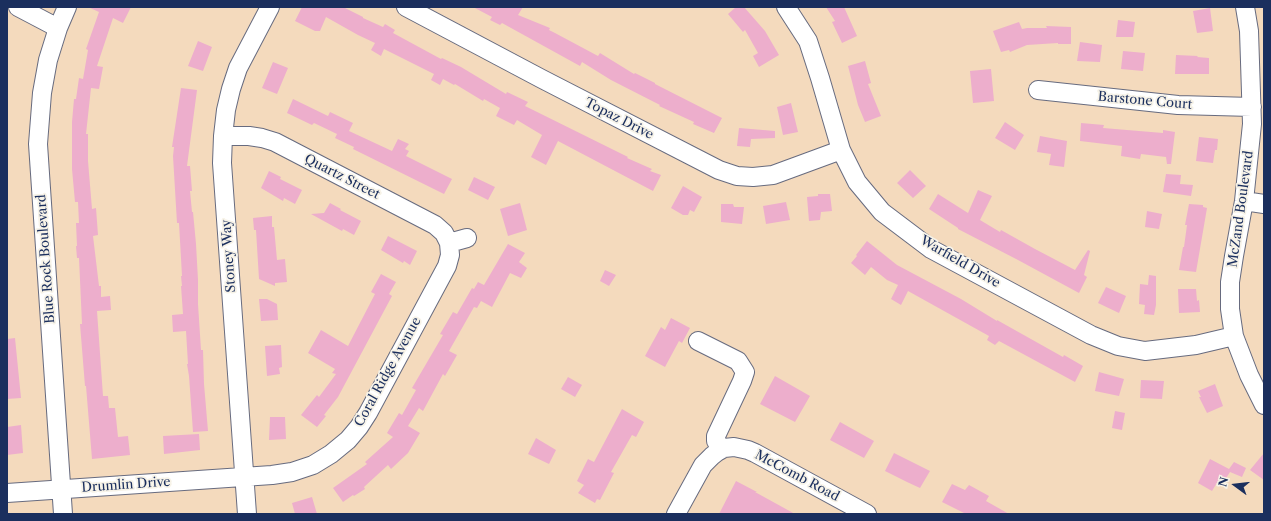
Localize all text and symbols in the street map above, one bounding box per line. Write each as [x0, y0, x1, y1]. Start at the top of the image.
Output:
street label: Barstone Court [1097, 89, 1193, 113]
street label: Topaz Drive [582, 95, 656, 143]
street label: McZand Boulevard [1225, 150, 1257, 268]
street label: Quartz Street [302, 151, 382, 203]
street label: Blue Rock Boulevard [34, 194, 58, 324]
street label: Stoney Way [219, 219, 239, 293]
street label: Warfield Drive [917, 233, 1003, 291]
street label: Coral Ridge Avenue [351, 315, 425, 429]
street label: McComb Road [752, 447, 842, 505]
north arrow [1215, 465, 1255, 505]
street label: Drumlin Drive [81, 474, 171, 496]
text: N [1215, 475, 1231, 488]

